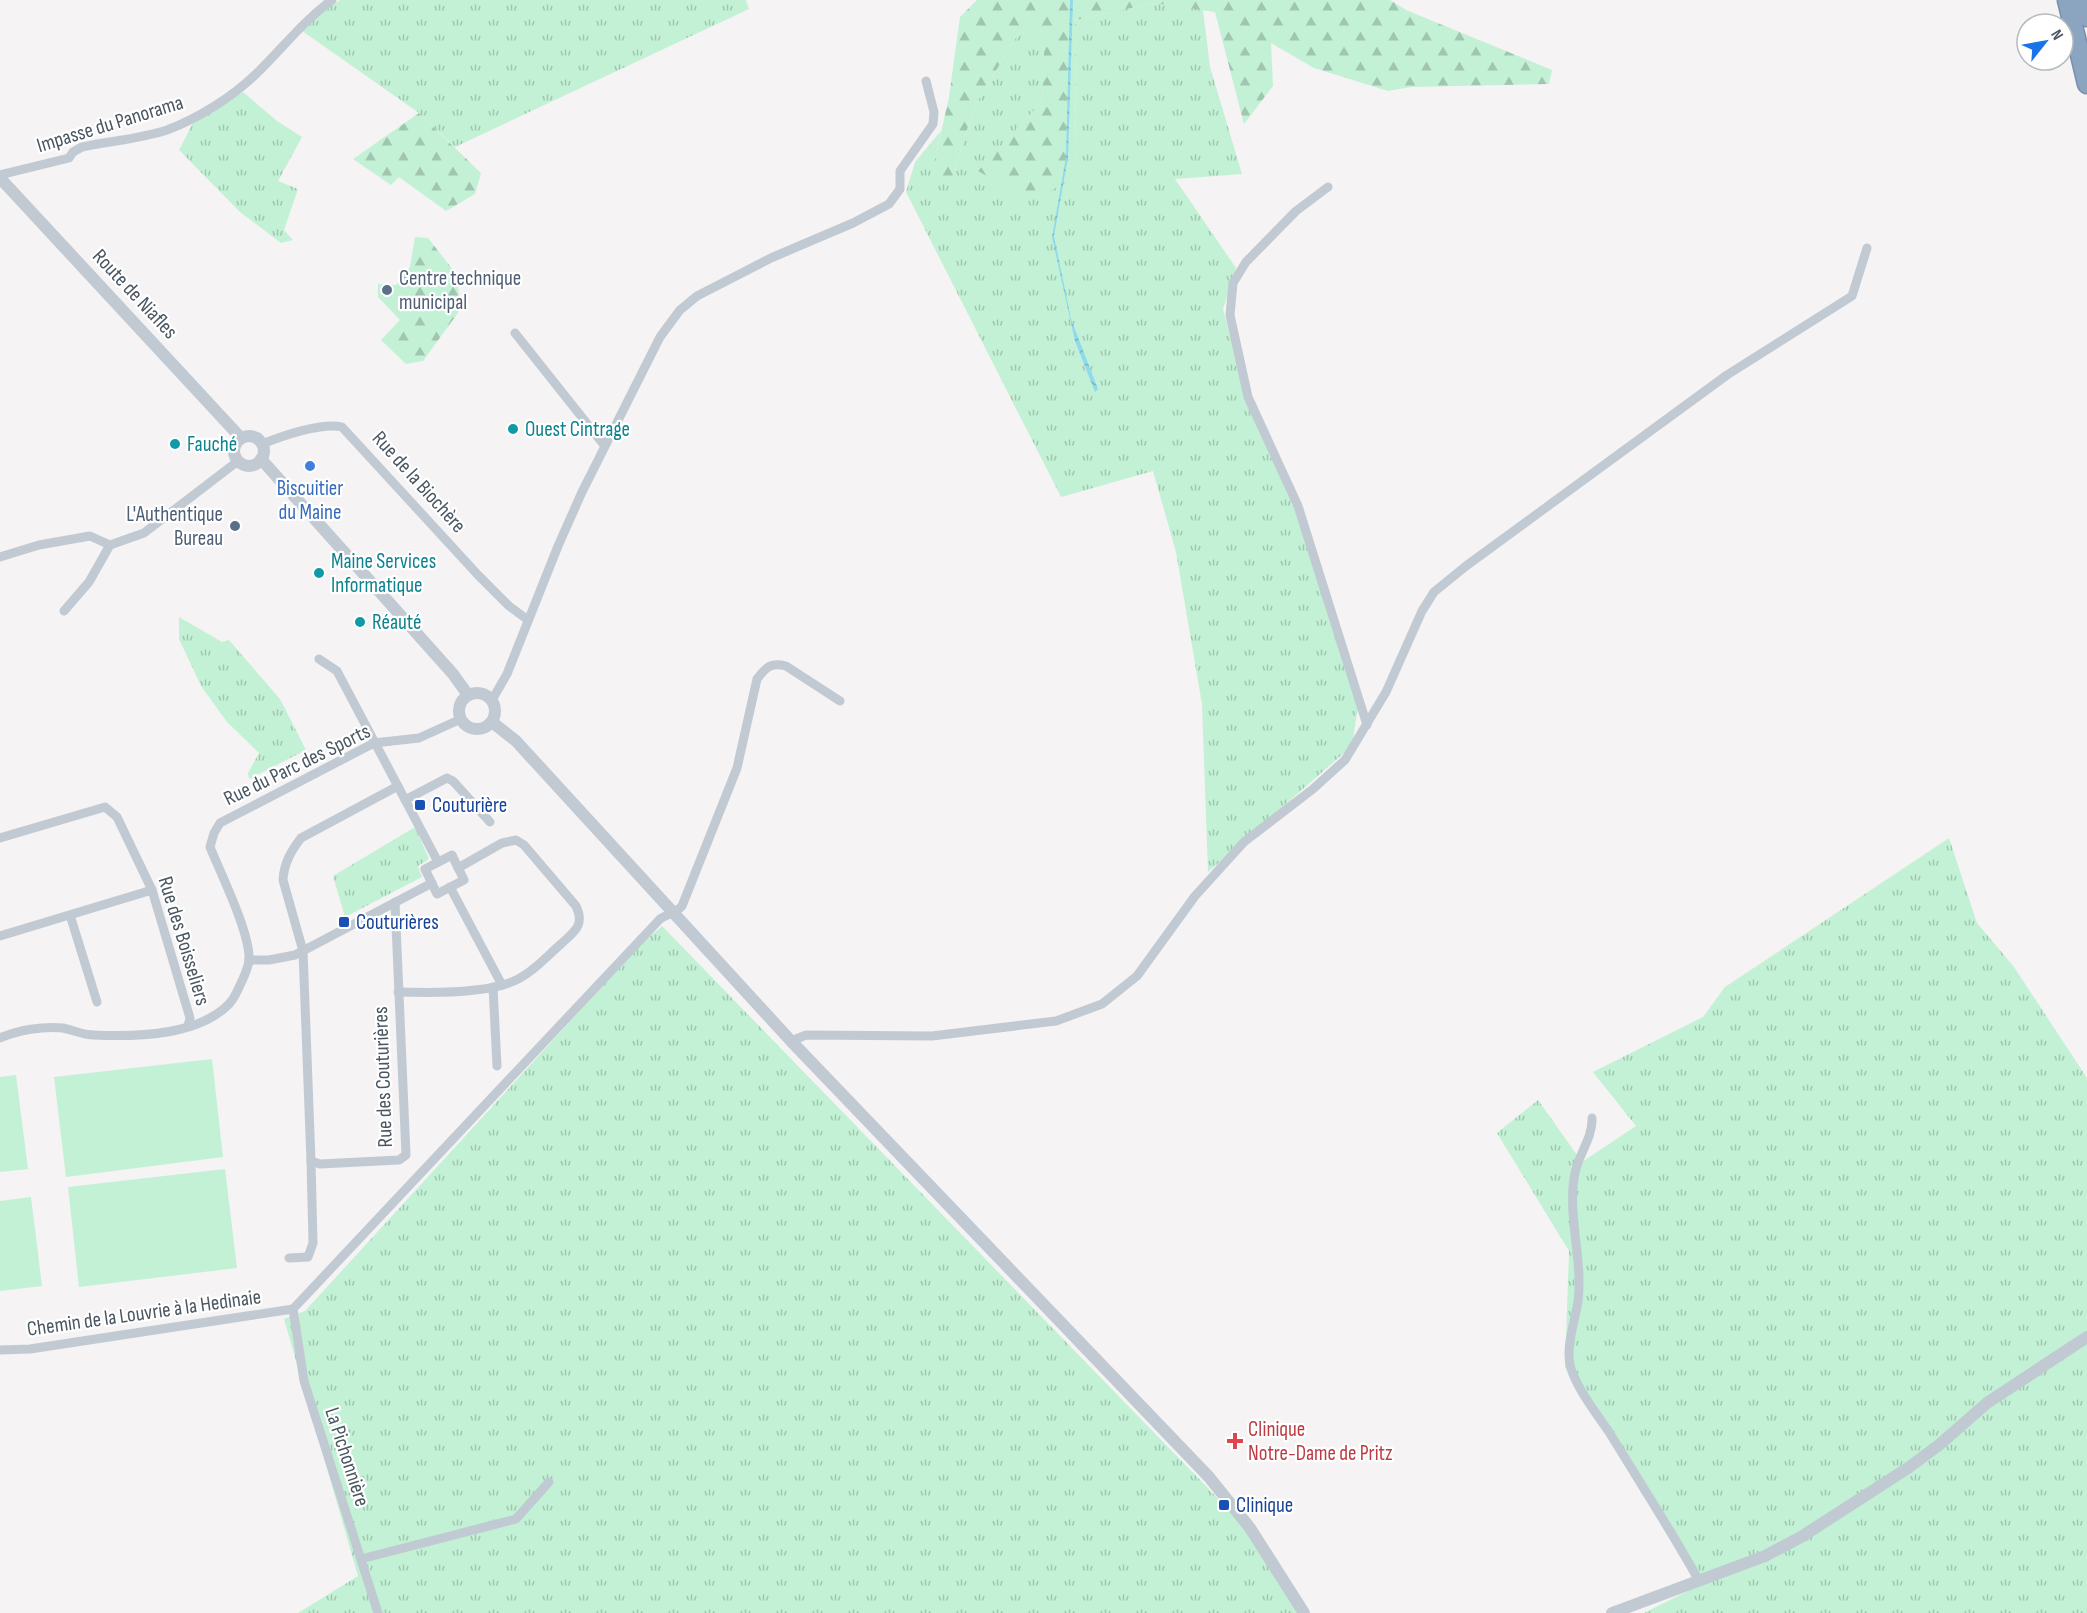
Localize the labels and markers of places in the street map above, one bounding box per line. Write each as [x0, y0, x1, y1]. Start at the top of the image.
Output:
place label: Centre technique municipal [399, 266, 521, 315]
marker: Centre technique municipal [380, 283, 394, 297]
place label: Ouest Cintrage [525, 417, 630, 442]
marker: Ouest Cintrage [506, 422, 520, 436]
place label: Fauché [187, 432, 237, 457]
marker: Fauché [168, 437, 182, 451]
marker: Biscuitier du Maine [303, 459, 317, 473]
place label: Biscuitier du Maine [277, 476, 343, 525]
place label: L'Authentique Bureau [126, 502, 223, 551]
marker: L'Authentique Bureau [228, 519, 242, 533]
place label: Maine Services Informatique [331, 549, 436, 598]
marker: Maine Services Informatique [312, 566, 326, 580]
place label: Réauté [372, 610, 421, 635]
marker: Réauté [353, 615, 367, 629]
place label: Couturière [432, 793, 507, 818]
marker: Couturière [413, 798, 427, 812]
place label: Couturières [356, 910, 439, 935]
marker: Couturières [337, 915, 351, 929]
place label: Clinique Notre-Dame de Pritz [1248, 1417, 1393, 1466]
marker: Clinique Notre-Dame de Pritz [1226, 1432, 1244, 1450]
place label: Clinique [1236, 1493, 1293, 1518]
marker: Clinique [1217, 1498, 1231, 1512]

